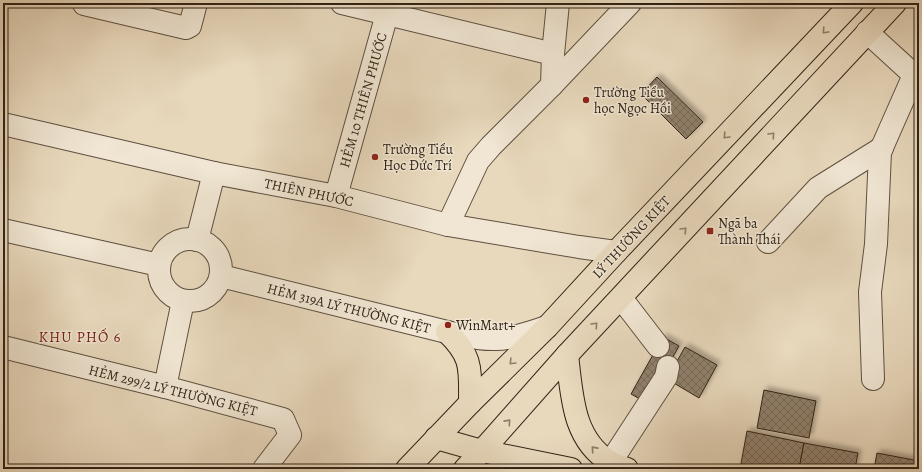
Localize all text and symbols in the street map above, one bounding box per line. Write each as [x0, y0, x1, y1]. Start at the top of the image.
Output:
one-way arrow [823, 26, 830, 34]
street label: HẺM 10 THIÊN PHƯỚC [335, 30, 392, 170]
place label: Trường Tiểu học Ngọc Hồi [594, 83, 671, 118]
marker: Trường Tiểu học Ngọc Hồi [581, 95, 591, 105]
one-way arrow [723, 131, 731, 139]
one-way arrow [768, 132, 775, 140]
place label: Trường Tiểu Học Đức Trí [383, 140, 453, 175]
marker: Trường Tiểu Học Đức Trí [370, 152, 380, 162]
street label: THIÊN PHƯỚC [262, 174, 356, 211]
street label: LÝ THƯỜNG KIỆT [588, 192, 675, 283]
place label: Ngã ba Thành Thái [718, 214, 781, 249]
marker: Ngã ba Thành Thái [705, 226, 715, 236]
one-way arrow [679, 227, 687, 235]
street label: HẺM 319A LÝ THƯỜNG KIỆT [265, 279, 433, 338]
place label: WinMart+ [455, 316, 515, 335]
marker: WinMart+ [443, 320, 453, 330]
one-way arrow [591, 322, 598, 330]
district label: KHU PHỐ 6 [39, 327, 121, 347]
one-way arrow [509, 357, 517, 365]
street label: HẺM 299/2 LÝ THƯỜNG KIỆT [86, 360, 260, 421]
one-way arrow [503, 419, 510, 426]
one-way arrow [592, 446, 599, 453]

